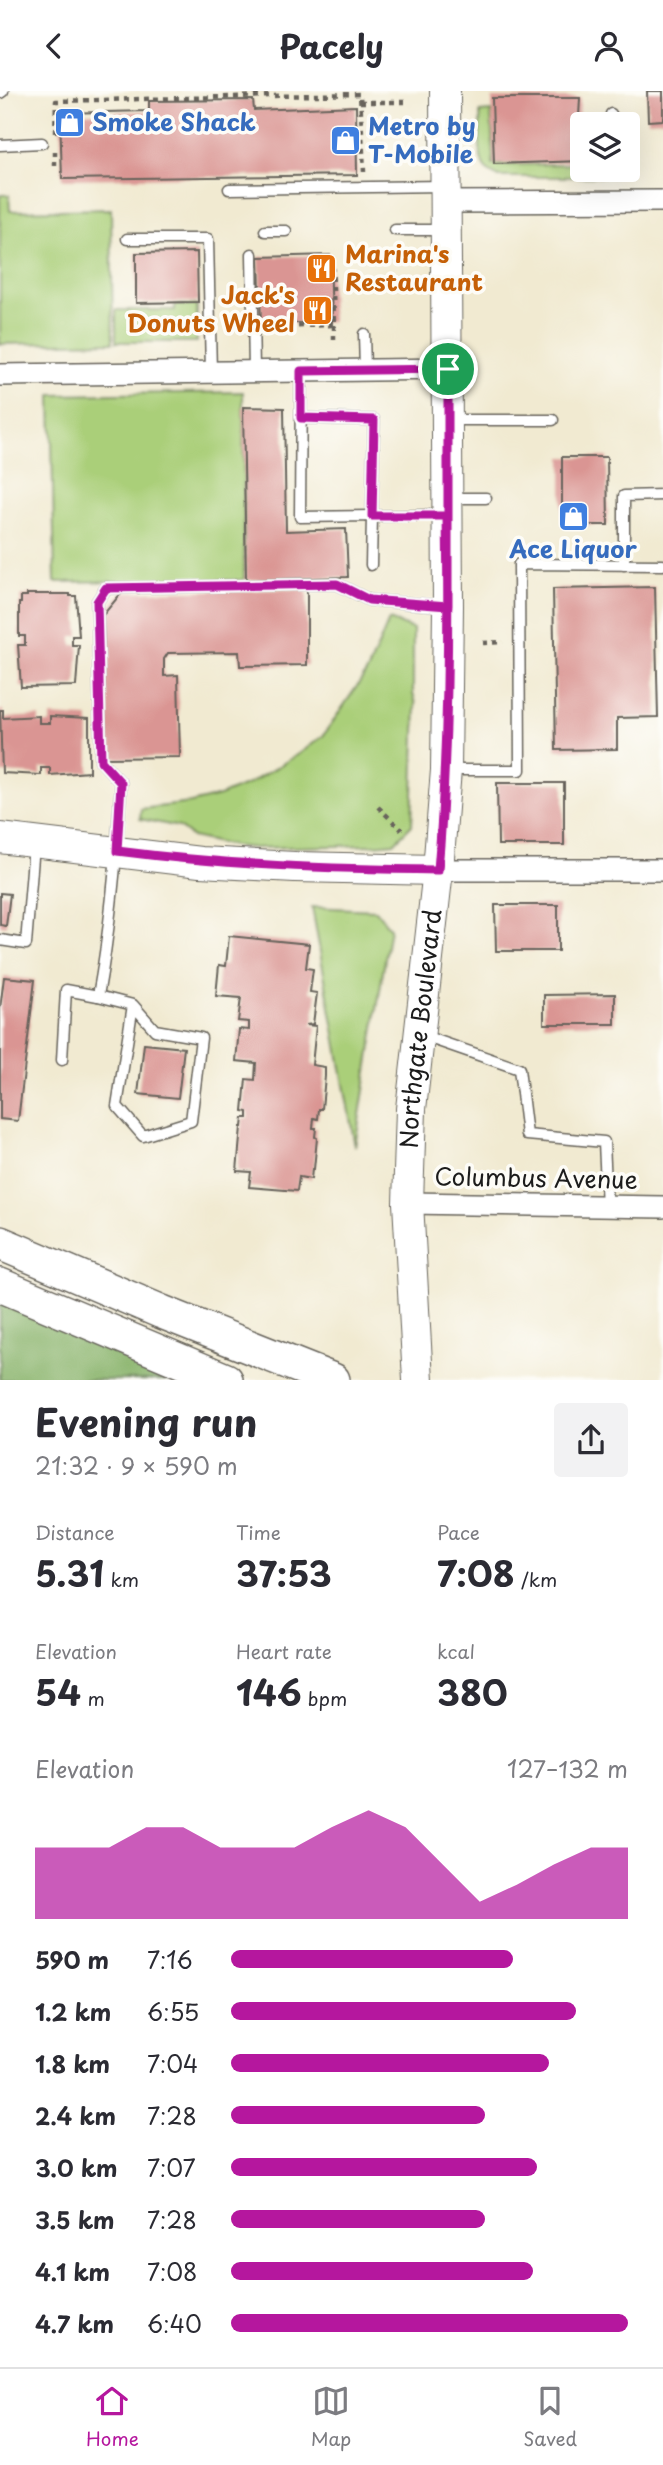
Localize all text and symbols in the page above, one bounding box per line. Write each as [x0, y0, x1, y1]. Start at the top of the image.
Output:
text: Pacely [279, 22, 384, 70]
icon: back [35, 27, 73, 65]
icon: person [590, 27, 628, 65]
place label: Smoke Shack [92, 103, 256, 139]
shop icon: Smoke Shack [52, 106, 86, 140]
place label: Metro by T-Mobile [368, 107, 476, 171]
map controls [570, 112, 640, 182]
button: layers [570, 112, 640, 182]
shop icon: Metro by T-Mobile [328, 124, 362, 158]
place label: Marina's Restaurant [345, 235, 483, 299]
restaurant icon: Marina's Restaurant [305, 252, 339, 286]
place label: Jack's Donuts Wheel [127, 276, 295, 340]
restaurant icon: Jack's Donuts Wheel [301, 293, 335, 327]
pin [418, 339, 478, 399]
icon: arrive [429, 350, 467, 388]
shop icon: Ace Liquor [556, 499, 590, 533]
place label: Ace Liquor [508, 530, 637, 566]
street label: Northgate Boulevard [390, 907, 449, 1149]
street label: Columbus Avenue [434, 1157, 638, 1197]
text: Evening run [35, 1393, 257, 1450]
button: share [554, 1403, 628, 1477]
text: 21:32 · 9 × 590 m [35, 1448, 238, 1483]
text: Distance [35, 1518, 115, 1546]
text: Time [236, 1518, 281, 1546]
text: Pace [437, 1518, 480, 1546]
text: 5.31 [35, 1546, 104, 1599]
text: 37:53 [236, 1546, 332, 1599]
text: 7:08 [437, 1546, 515, 1599]
text: km [104, 1565, 139, 1593]
text: /km [515, 1565, 557, 1593]
text: Elevation [35, 1637, 117, 1665]
text: Heart rate [236, 1637, 332, 1665]
text: kcal [437, 1637, 475, 1665]
text: 54 [35, 1665, 81, 1718]
text: 146 [236, 1665, 302, 1718]
text: 380 [437, 1665, 508, 1718]
text: m [81, 1684, 105, 1712]
text: bpm [302, 1684, 347, 1712]
text: Elevation [35, 1751, 134, 1786]
text: 127–132 m [507, 1751, 628, 1786]
text: 590 m [35, 1942, 109, 1977]
text: 7:16 [147, 1942, 193, 1977]
text: 1.2 km [35, 1994, 111, 2029]
text: 6:55 [147, 1994, 199, 2029]
text: 1.8 km [35, 2046, 110, 2081]
text: 7:04 [147, 2046, 198, 2081]
text: 2.4 km [35, 2098, 116, 2133]
text: 7:28 [147, 2098, 197, 2133]
text: 3.0 km [35, 2150, 117, 2185]
text: 7:07 [147, 2150, 196, 2185]
text: 3.5 km [35, 2202, 115, 2237]
text: 7:28 [147, 2202, 197, 2237]
text: 4.1 km [35, 2254, 110, 2289]
text: 7:08 [147, 2254, 198, 2289]
text: 4.7 km [35, 2306, 114, 2341]
text: 6:40 [147, 2306, 202, 2341]
tab: Home [86, 2382, 139, 2452]
tab: Map [311, 2382, 351, 2452]
tab: Saved [523, 2382, 577, 2452]

